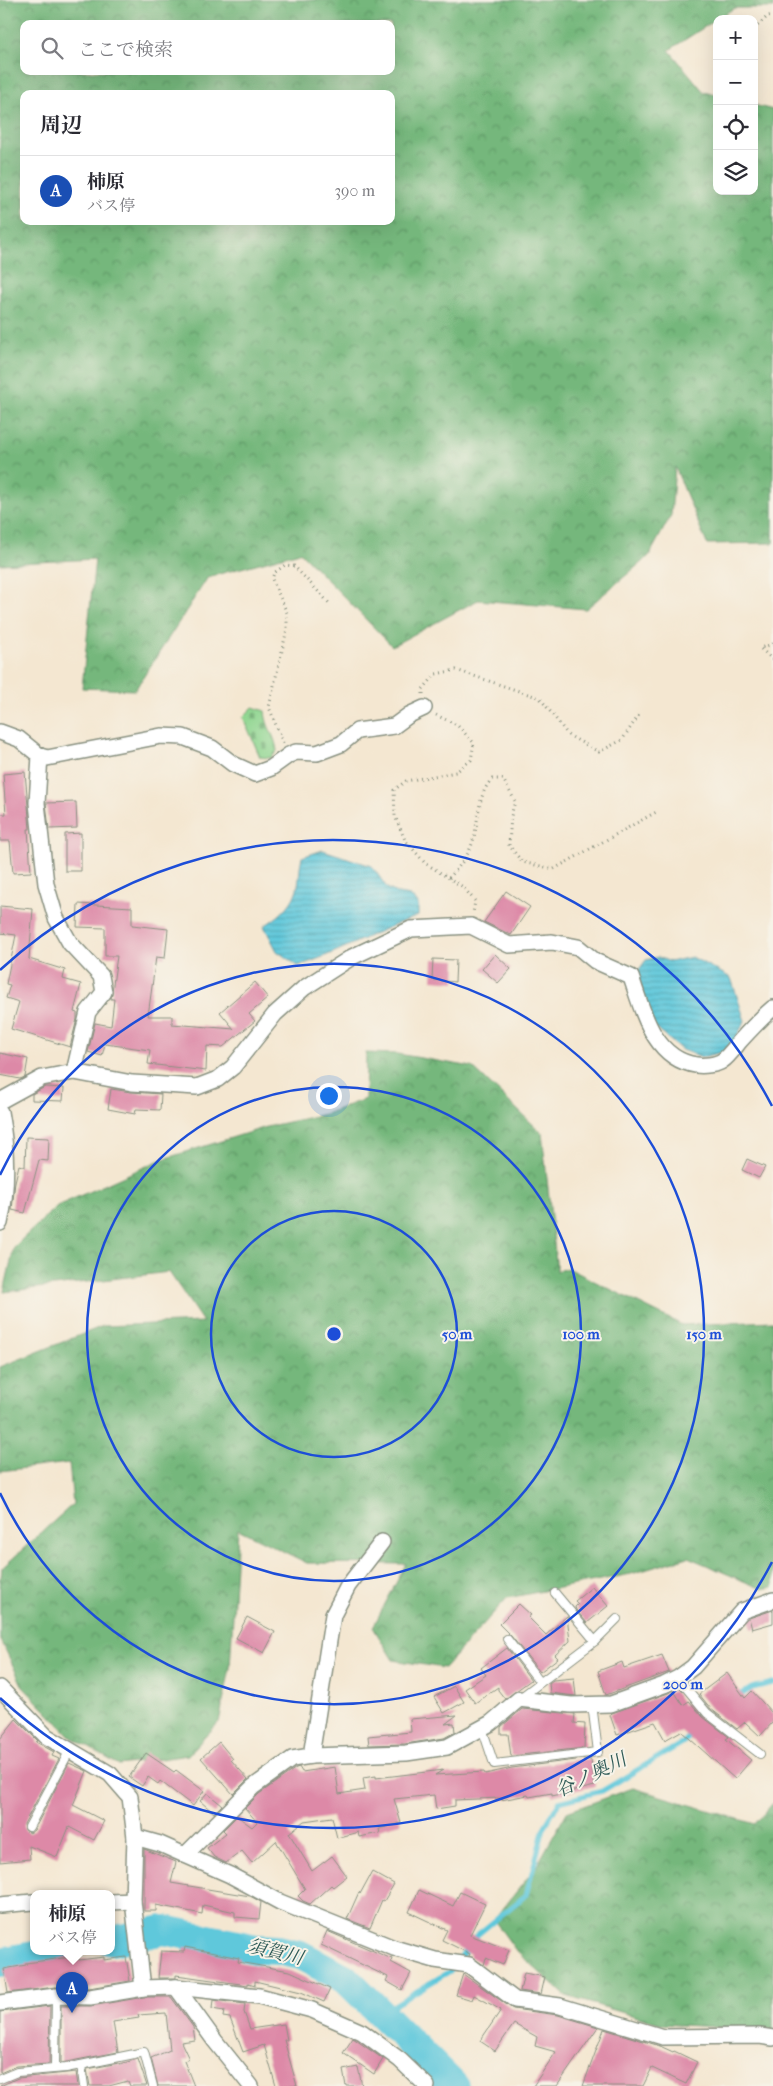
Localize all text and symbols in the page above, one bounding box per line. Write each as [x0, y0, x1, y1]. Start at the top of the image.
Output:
map controls [713, 15, 758, 195]
button: + [713, 15, 758, 60]
search box [20, 20, 395, 75]
icon: search [38, 34, 66, 62]
text: ここで検索 [78, 39, 173, 61]
button: − [713, 60, 758, 105]
button: locate [713, 105, 758, 150]
text: 周辺 [40, 113, 82, 137]
button: layers [713, 150, 758, 195]
text: 柿原 [87, 171, 125, 193]
text: A [51, 181, 61, 200]
text: 390 m [334, 181, 375, 200]
text: バス停 [87, 196, 135, 215]
your location [316, 1083, 342, 1109]
centre of rings [325, 1325, 343, 1343]
text: 50 m [442, 1325, 473, 1343]
text: 100 m [562, 1325, 600, 1343]
text: 150 m [686, 1325, 722, 1343]
text: 200 m [663, 1675, 703, 1693]
water label: 谷ノ奥川 [552, 1748, 632, 1802]
popup [30, 1890, 115, 1955]
text: 柿原 [48, 1903, 87, 1925]
text: バス停 [48, 1928, 97, 1947]
water label: 須賀川 [245, 1934, 307, 1970]
pin: A [56, 1972, 88, 2013]

